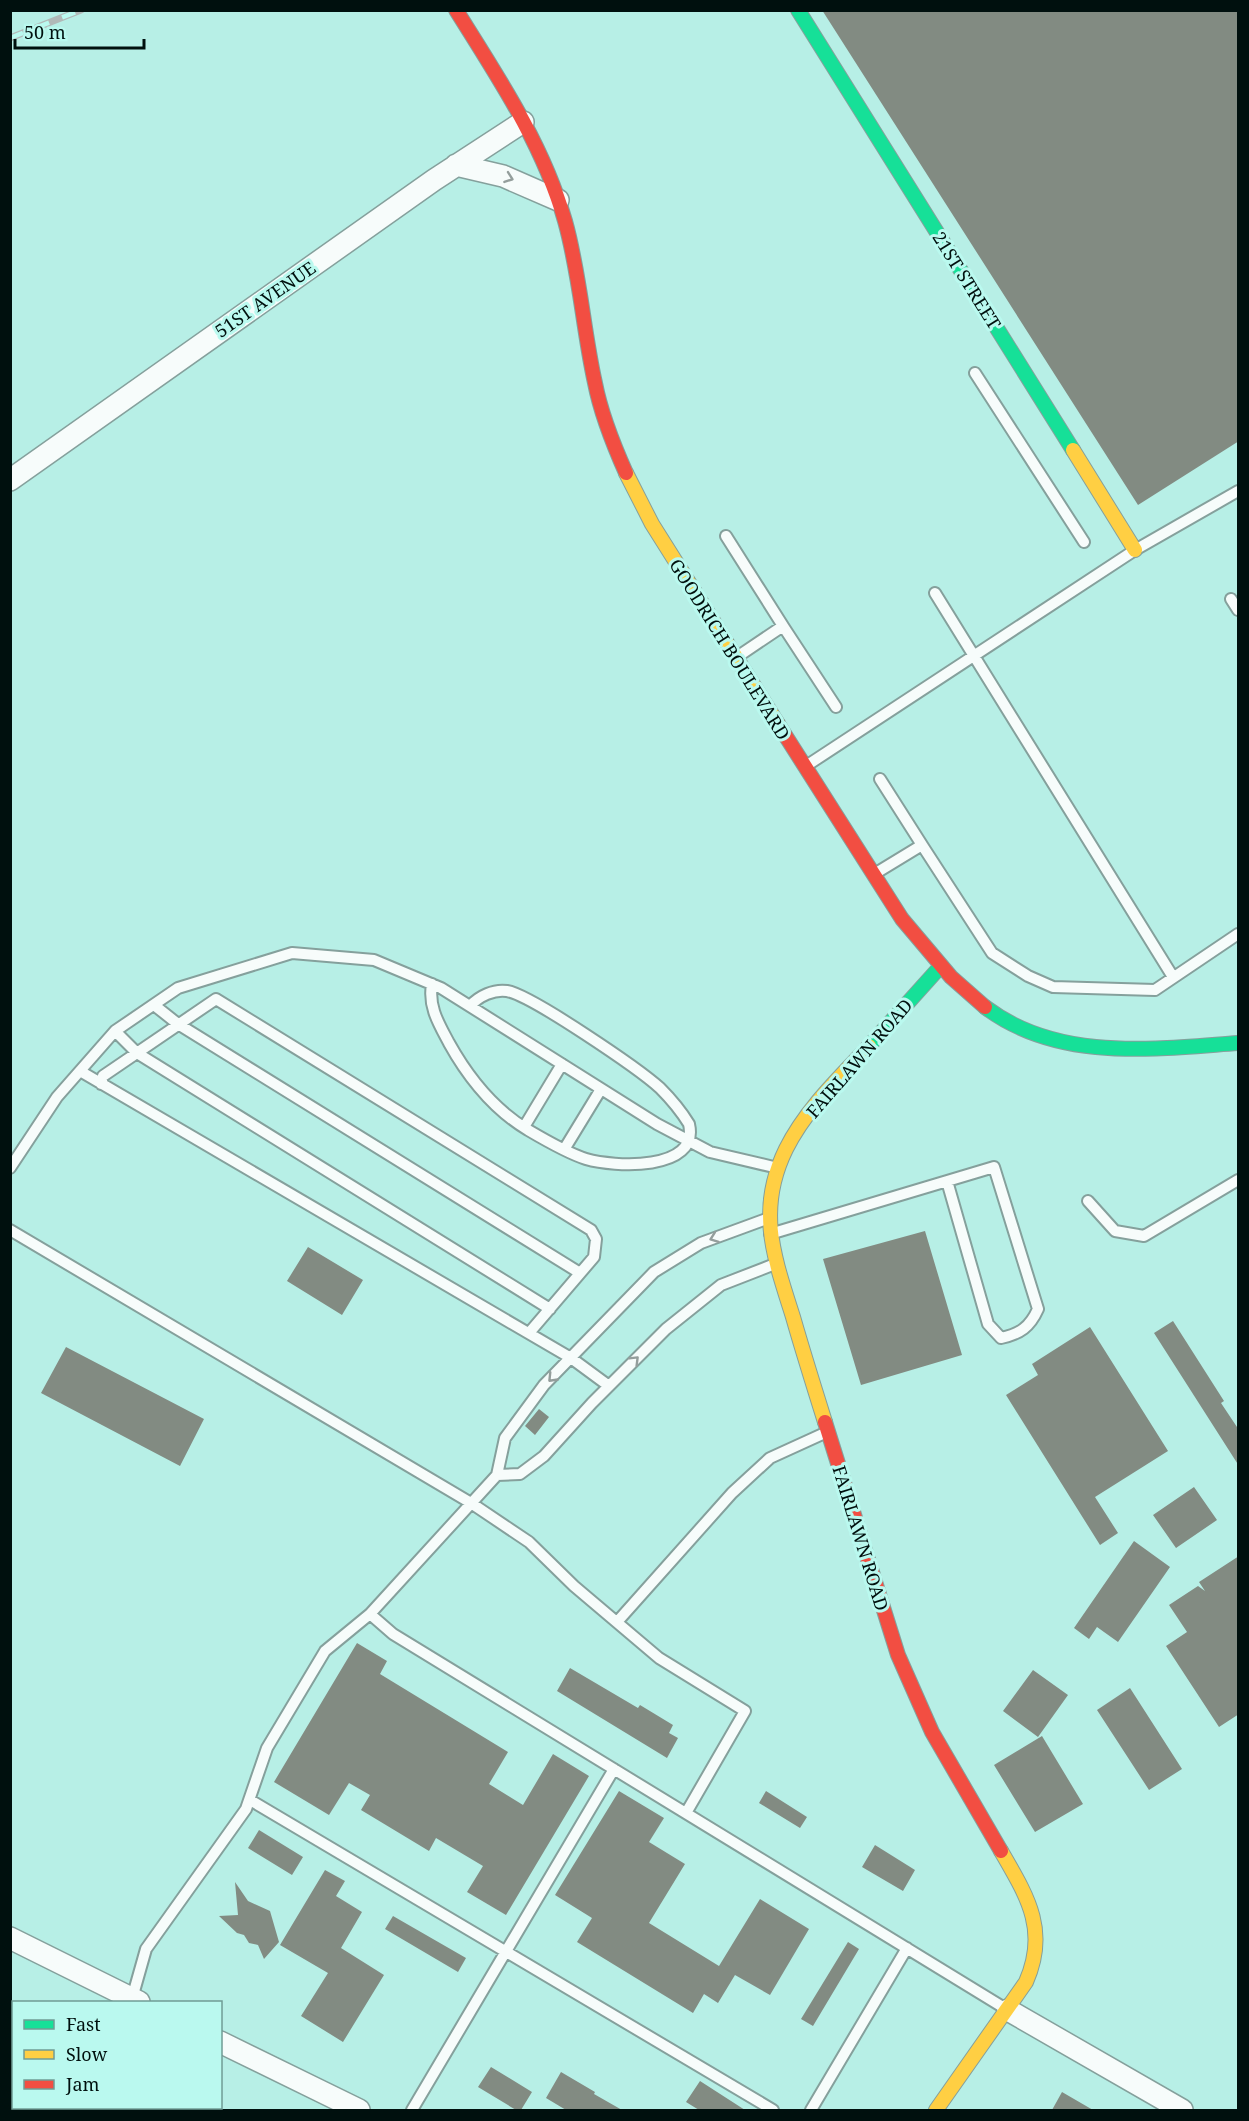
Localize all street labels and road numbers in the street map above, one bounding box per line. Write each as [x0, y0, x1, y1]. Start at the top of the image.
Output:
street label: 21ST STREET [927, 227, 1007, 333]
street label: 51ST AVENUE [210, 255, 320, 343]
street label: GOODRICH BOULEVARD [664, 554, 796, 744]
street label: FAIRLAWN ROAD [801, 993, 917, 1123]
street label: FAIRLAWN ROAD [828, 1462, 894, 1614]

